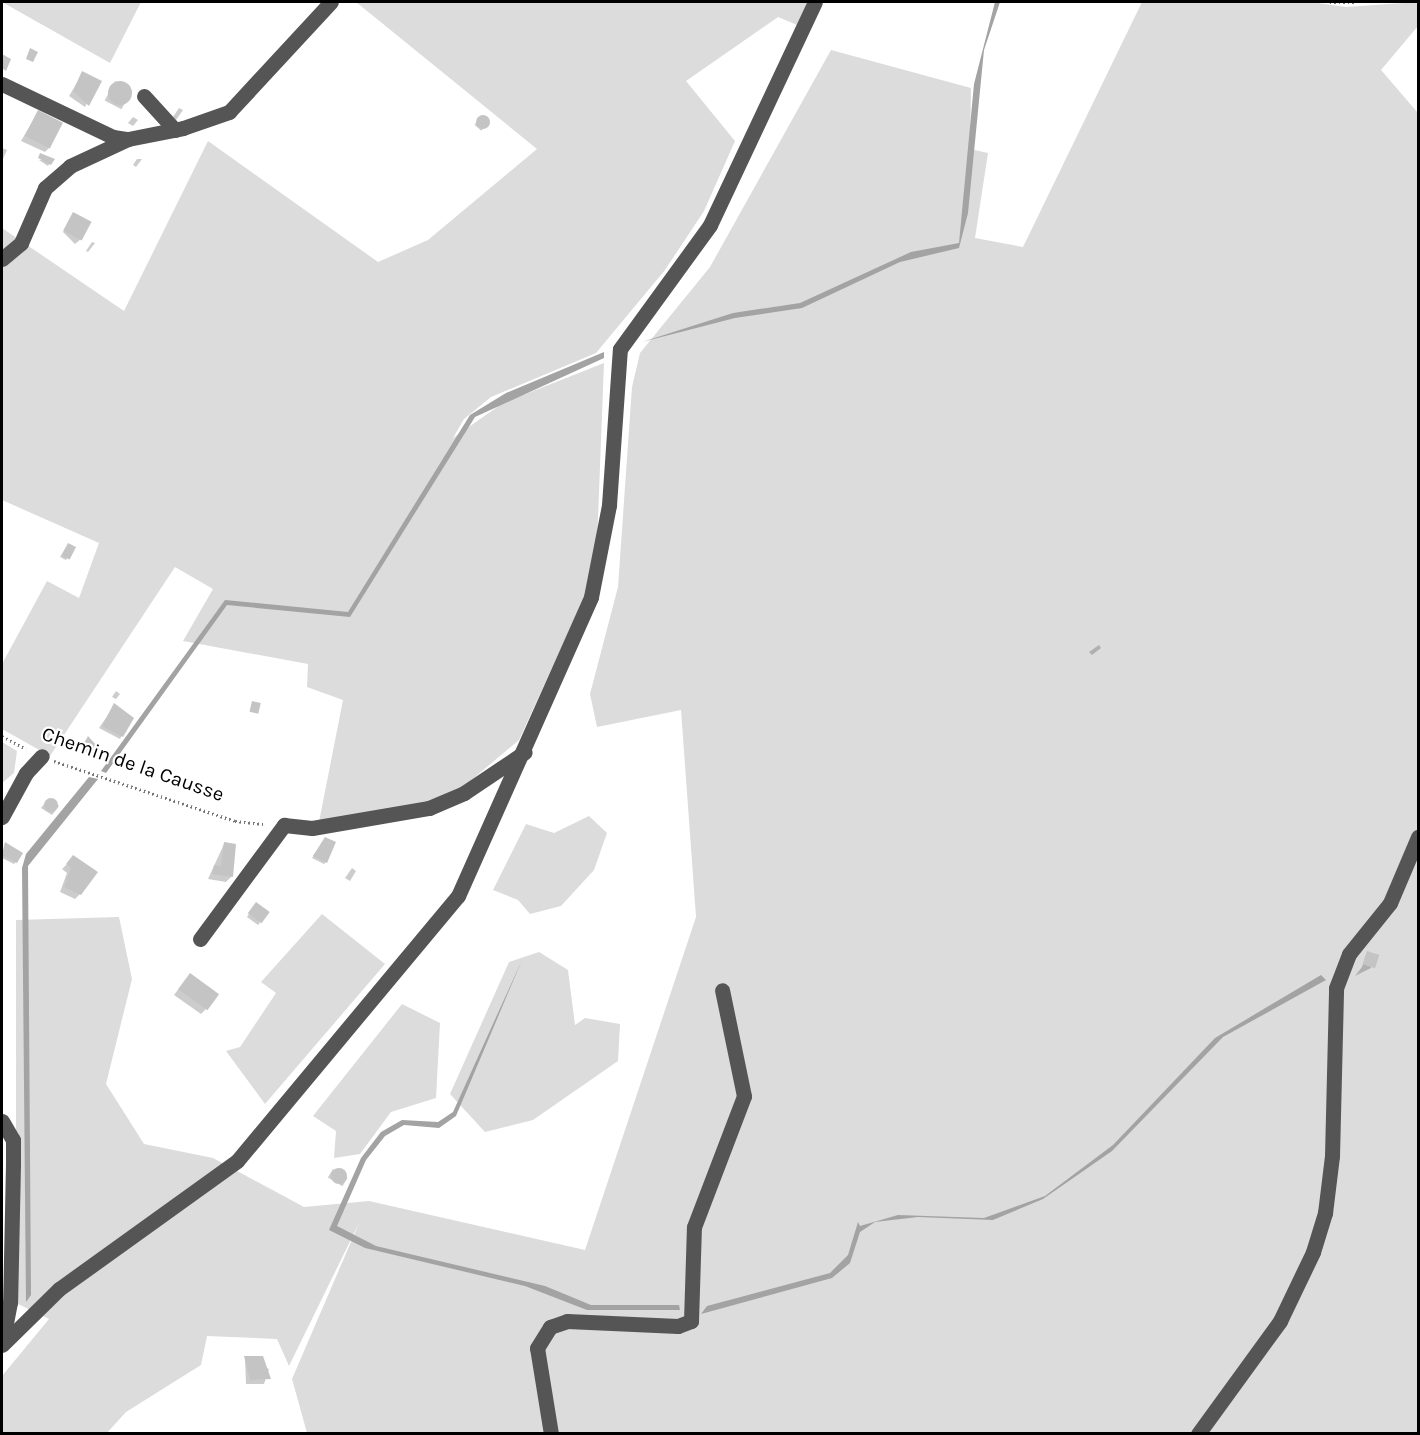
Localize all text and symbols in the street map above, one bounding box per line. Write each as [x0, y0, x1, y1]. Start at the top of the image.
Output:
street label: Chemin de la Causse [39, 722, 227, 806]

